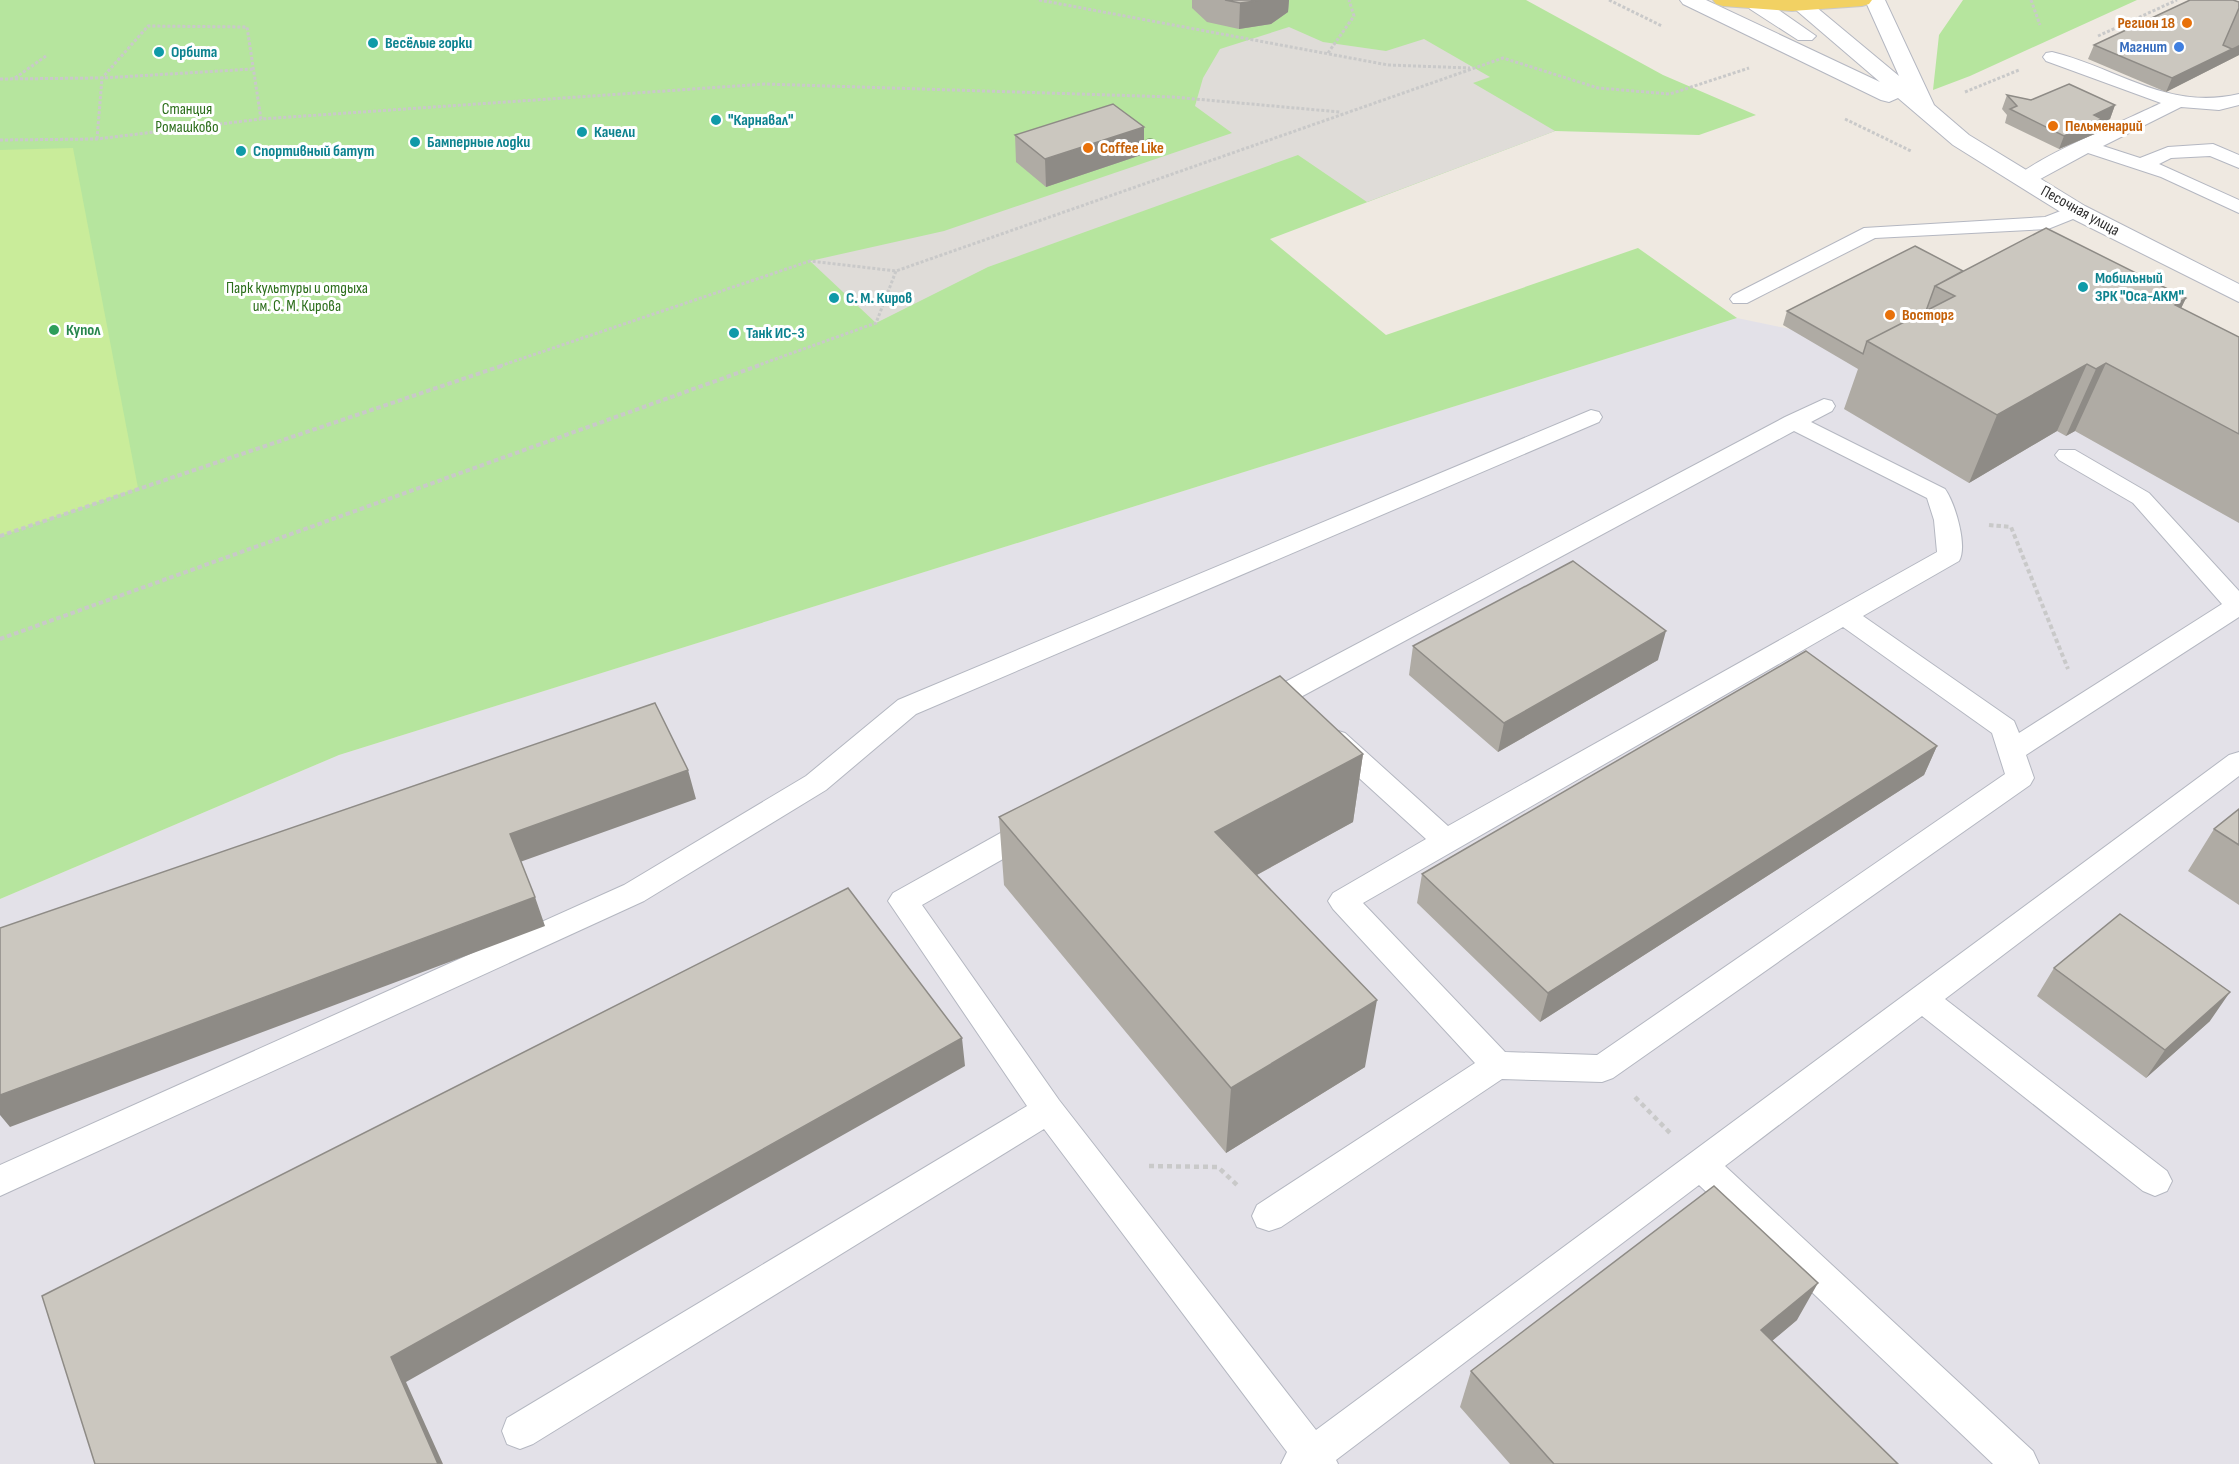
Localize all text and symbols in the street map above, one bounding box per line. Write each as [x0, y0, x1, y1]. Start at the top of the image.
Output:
place label: Регион 18 [2117, 14, 2175, 33]
marker: Регион 18 [2180, 16, 2194, 30]
place label: Весёлые горки [385, 34, 472, 53]
marker: Весёлые горки [366, 36, 380, 50]
place label: Магнит [2119, 38, 2167, 57]
marker: Магнит [2172, 40, 2186, 54]
place label: Орбита [171, 43, 217, 62]
marker: Орбита [152, 45, 166, 59]
park label: Станция Ромашково [155, 100, 219, 137]
place label: "Карнавал" [728, 111, 794, 130]
marker: "Карнавал" [709, 113, 723, 127]
place label: Пельменарий [2065, 117, 2143, 136]
marker: Пельменарий [2046, 119, 2060, 133]
place label: Качели [594, 123, 635, 142]
marker: Качели [575, 125, 589, 139]
place label: Бамперные лодки [427, 133, 530, 152]
marker: Бамперные лодки [408, 135, 422, 149]
place label: Coffee Like [1100, 139, 1164, 158]
marker: Coffee Like [1081, 141, 1095, 155]
place label: Спортивный батут [253, 142, 374, 161]
marker: Спортивный батут [234, 144, 248, 158]
street label: Песочная улица [2037, 182, 2123, 240]
place label: Мобильный ЗРК "Оса-АКМ" [2095, 269, 2184, 306]
park label: Парк культуры и отдыха им. С. М. Кирова [226, 279, 368, 316]
marker: Мобильный ЗРК "Оса-АКМ" [2076, 280, 2090, 294]
place label: С. М. Киров [846, 289, 912, 308]
marker: С. М. Киров [827, 291, 841, 305]
place label: Восторг [1902, 306, 1954, 325]
marker: Восторг [1883, 308, 1897, 322]
place label: Купол [66, 321, 101, 340]
marker: Купол [47, 323, 61, 337]
place label: Танк ИС-3 [746, 324, 805, 343]
marker: Танк ИС-3 [727, 326, 741, 340]

